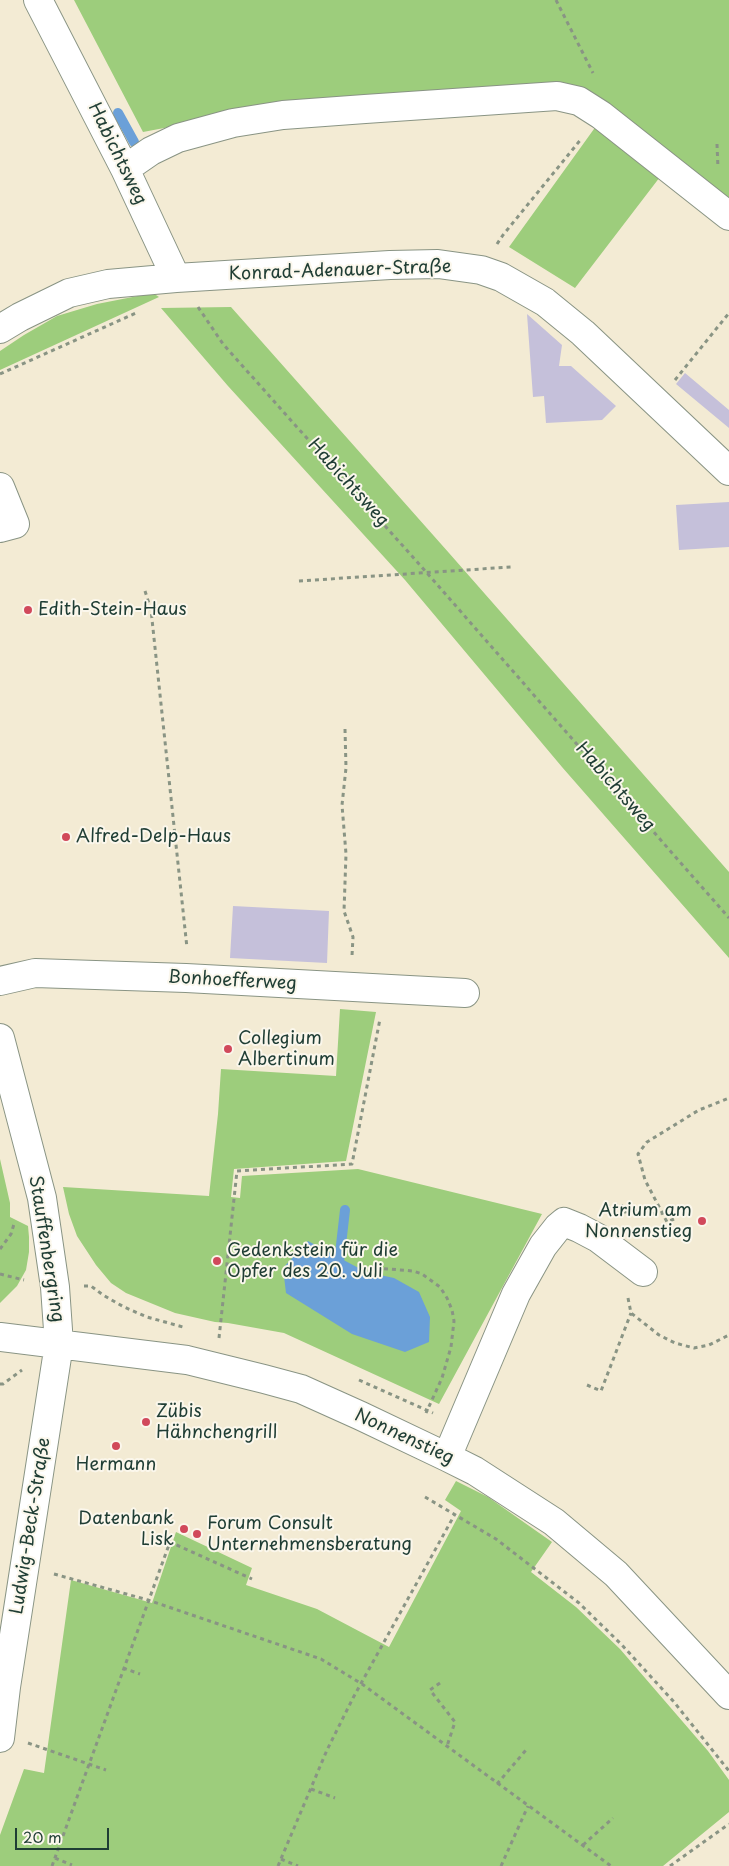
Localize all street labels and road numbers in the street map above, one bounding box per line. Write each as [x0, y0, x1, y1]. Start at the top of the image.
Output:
street label: Habichtsweg [83, 99, 151, 209]
street label: Konrad-Adenauer-Straße [228, 256, 452, 286]
street label: Habichtsweg [303, 435, 393, 531]
street label: Habichtsweg [570, 738, 660, 836]
street label: Bonhoefferweg [167, 967, 297, 995]
street label: Stauffenbergring [24, 1174, 68, 1324]
street label: Nonnenstieg [351, 1405, 457, 1469]
street label: Ludwig-Beck-Straße [6, 1436, 56, 1616]

